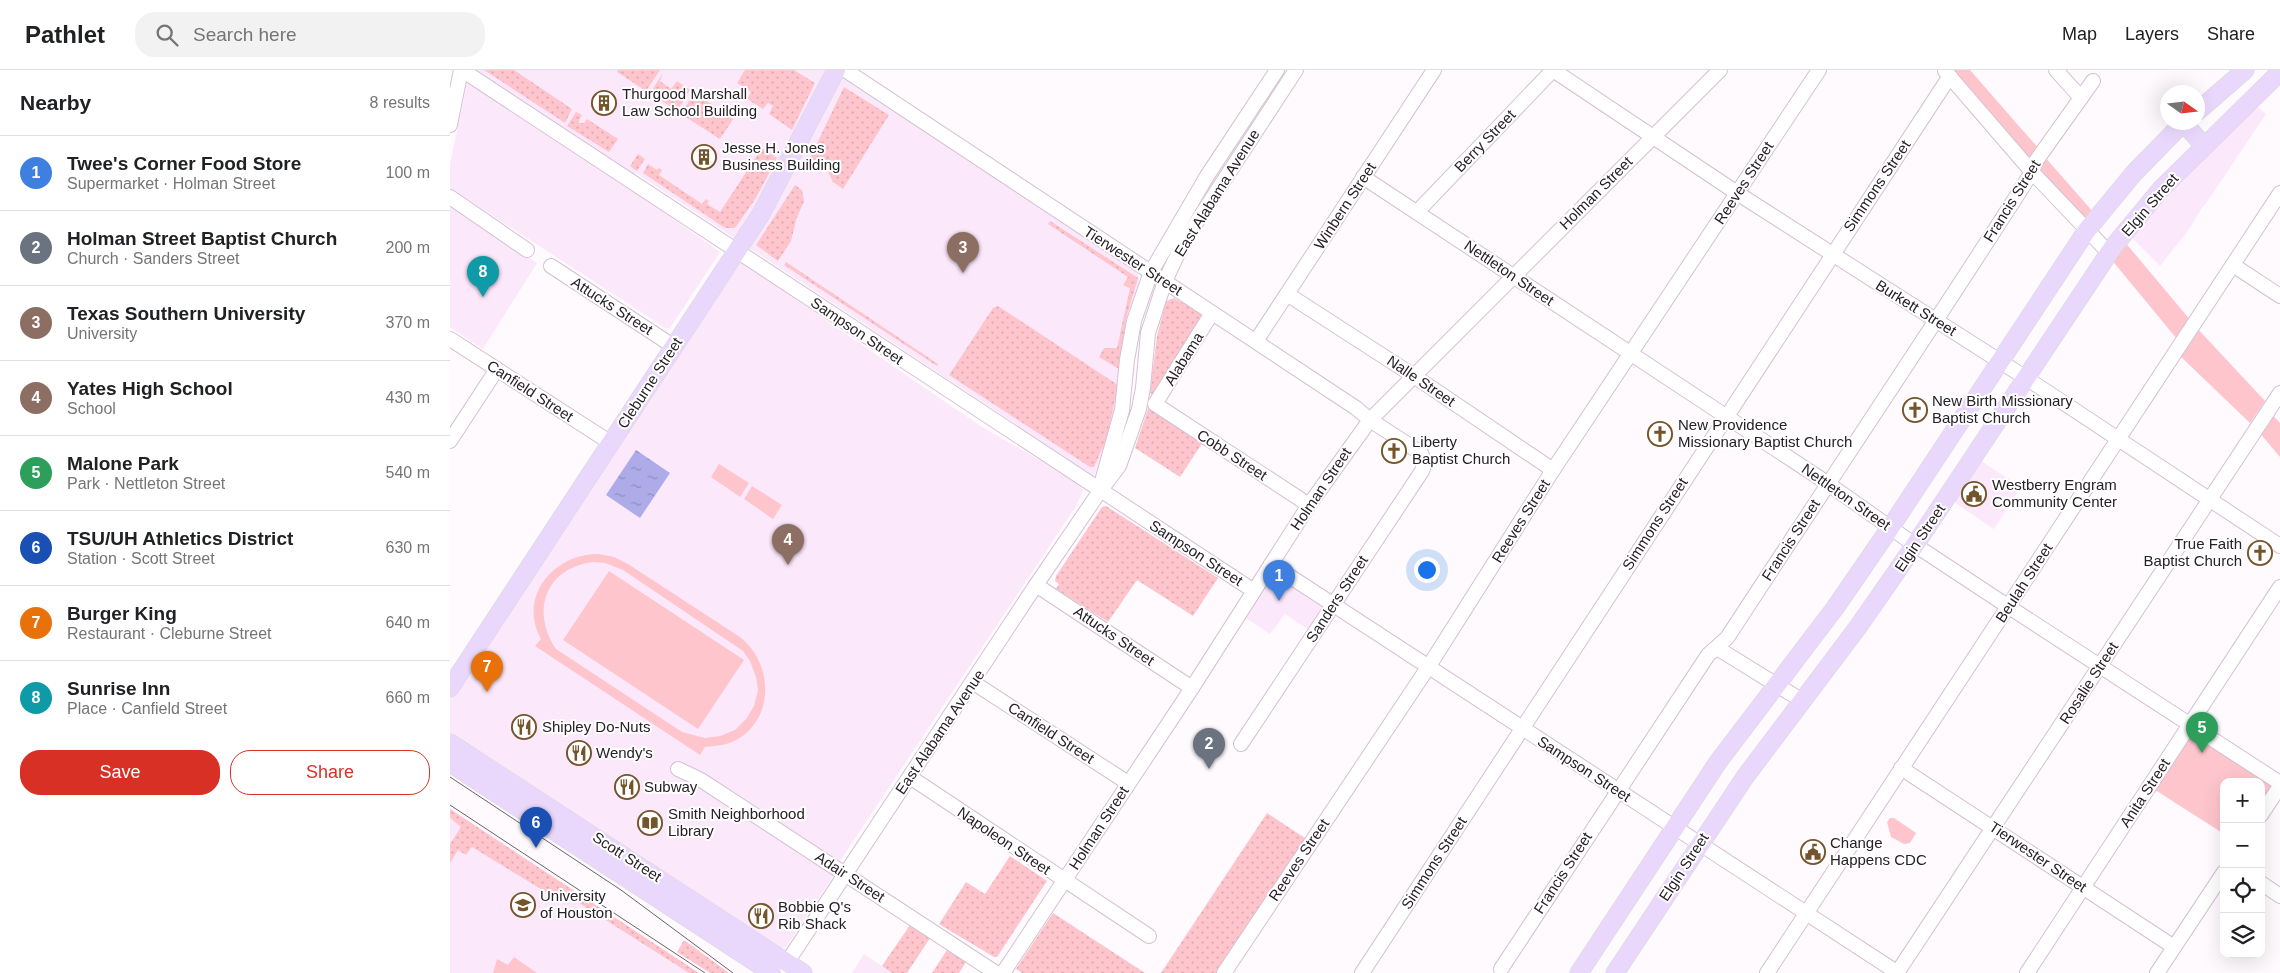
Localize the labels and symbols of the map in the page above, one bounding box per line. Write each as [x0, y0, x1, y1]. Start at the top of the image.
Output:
place label: Thurgood Marshall Law School Building [622, 85, 757, 119]
north arrow [2160, 85, 2205, 130]
building icon: Thurgood Marshall Law School Building [591, 90, 617, 116]
street label: Berry Street [1451, 105, 1519, 175]
street label: East Alabama Avenue [1171, 126, 1263, 259]
street label: Simmons Street [1840, 136, 1914, 235]
street label: Reeves Street [1711, 138, 1777, 227]
place label: Jesse H. Jones Business Building [722, 139, 840, 173]
building icon: Jesse H. Jones Business Building [691, 144, 717, 170]
street label: Holman Street [1556, 152, 1636, 233]
street label: Francis Street [1980, 156, 2044, 245]
street label: Winbern Street [1310, 158, 1379, 252]
street label: Elgin Street [2118, 169, 2182, 240]
street label: Tierwester Street [1081, 223, 1186, 299]
pin: 3 [947, 232, 979, 273]
street label: Nettleton Street [1461, 236, 1558, 309]
pin: 8 [467, 256, 499, 297]
street label: Attucks Street [568, 273, 657, 339]
street label: Burkett Street [1873, 276, 1960, 340]
street label: Sampson Street [808, 293, 907, 368]
street label: Alabama [1161, 329, 1207, 388]
street label: Cleburne Street [614, 333, 686, 431]
street label: Nalle Street [1384, 352, 1459, 410]
street label: Canfield Street [484, 356, 577, 425]
place label: New Birth Missionary Baptist Church [1932, 392, 2073, 426]
church icon: New Birth Missionary Baptist Church [1902, 397, 1928, 423]
place label: New Providence Missionary Baptist Church [1678, 416, 1852, 450]
church icon: New Providence Missionary Baptist Church [1647, 421, 1673, 447]
street label: Cobb Street [1194, 426, 1271, 484]
place label: Liberty Baptist Church [1412, 433, 1510, 467]
church icon: Liberty Baptist Church [1381, 438, 1407, 464]
street label: Holman Street [1287, 444, 1355, 533]
street label: Nettleton Street [1799, 460, 1895, 534]
street label: Simmons Street [1618, 474, 1691, 573]
street label: Reeves Street [1488, 475, 1553, 566]
place label: Westberry Engram Community Center [1992, 476, 2117, 510]
public building icon: Westberry Engram Community Center [1961, 481, 1987, 507]
street label: Francis Street [1758, 495, 1824, 584]
street label: Elgin Street [1891, 500, 1949, 575]
street label: Sampson Street [1147, 516, 1247, 589]
pin: 4 [772, 524, 804, 565]
place label: True Faith Baptist Church [2144, 535, 2242, 569]
street label: Beulah Street [1992, 539, 2056, 625]
church icon: True Faith Baptist Church [2247, 540, 2273, 566]
street label: Sanders Street [1302, 551, 1371, 645]
your location [1414, 557, 1440, 583]
pin: 1 [1263, 560, 1295, 601]
street label: Attucks Street [1071, 602, 1158, 669]
street label: Rosalie Street [2056, 638, 2122, 727]
pin: 7 [471, 651, 503, 692]
street label: East Alabama Avenue [892, 666, 988, 797]
street label: Canfield Street [1005, 698, 1098, 767]
pin: 5 [2186, 712, 2218, 753]
restaurant icon: Shipley Do-Nuts [511, 714, 537, 740]
place label: Shipley Do-Nuts [542, 718, 650, 735]
pin: 2 [1193, 728, 1225, 769]
street label: Sampson Street [1535, 732, 1635, 805]
restaurant icon: Wendy's [566, 740, 592, 766]
place label: Wendy's [596, 744, 653, 761]
street label: Anita Street [2116, 755, 2174, 830]
restaurant icon: Subway [614, 774, 640, 800]
place label: Subway [644, 778, 698, 795]
street label: Holman Street [1065, 782, 1132, 873]
street label: Napoleon Street [955, 803, 1055, 878]
place label: Smith Neighborhood Library [668, 805, 805, 839]
pin: 6 [520, 807, 552, 848]
library icon: Smith Neighborhood Library [637, 810, 663, 836]
street label: Simmons Street [1397, 813, 1470, 912]
street label: Reeves Street [1265, 815, 1333, 904]
street label: Tierwester Street [1986, 818, 2091, 896]
street label: Scott Street [590, 828, 665, 886]
street label: Francis Street [1530, 828, 1596, 917]
street label: Elgin Street [1655, 829, 1712, 904]
place label: Change Happens CDC [1830, 834, 1927, 868]
public building icon: Change Happens CDC [1800, 839, 1826, 865]
street label: Adair Street [812, 848, 889, 906]
place label: University of Houston [540, 887, 613, 921]
school or university icon: University of Houston [510, 892, 536, 918]
place label: Bobbie Q's Rib Shack [778, 898, 851, 932]
restaurant icon: Bobbie Q's Rib Shack [748, 903, 774, 929]

